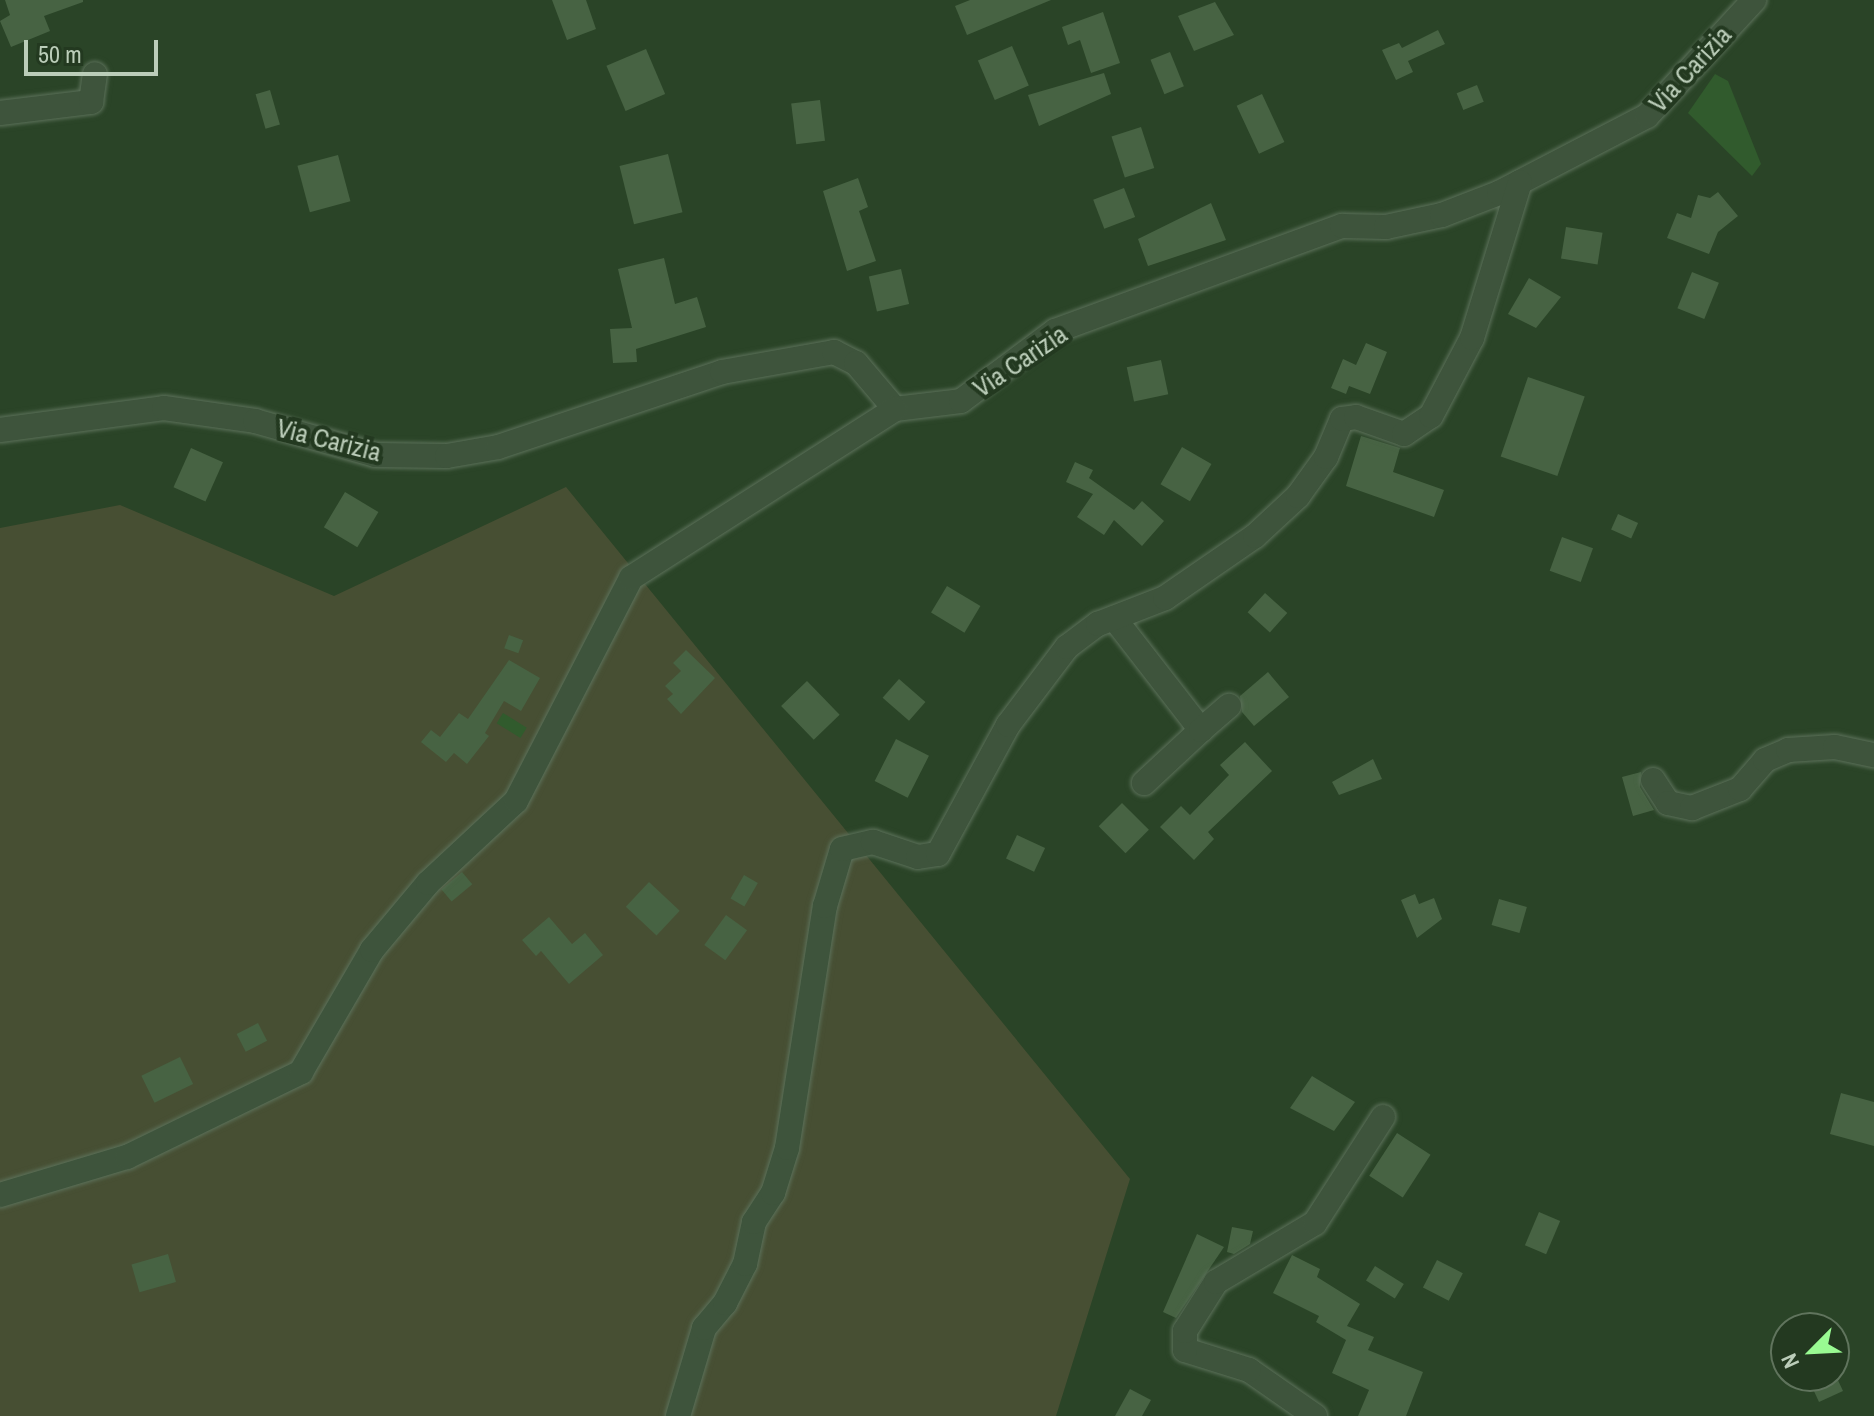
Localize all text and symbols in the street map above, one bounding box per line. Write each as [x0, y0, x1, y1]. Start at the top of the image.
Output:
street label: Via Carizia [1642, 19, 1738, 119]
scale bar [28, 24, 162, 74]
text: 50 m [38, 38, 82, 70]
street label: Via Carizia [967, 318, 1073, 404]
street label: Via Carizia [274, 412, 384, 468]
north arrow [1770, 1312, 1850, 1392]
text: N [1774, 1349, 1806, 1373]

